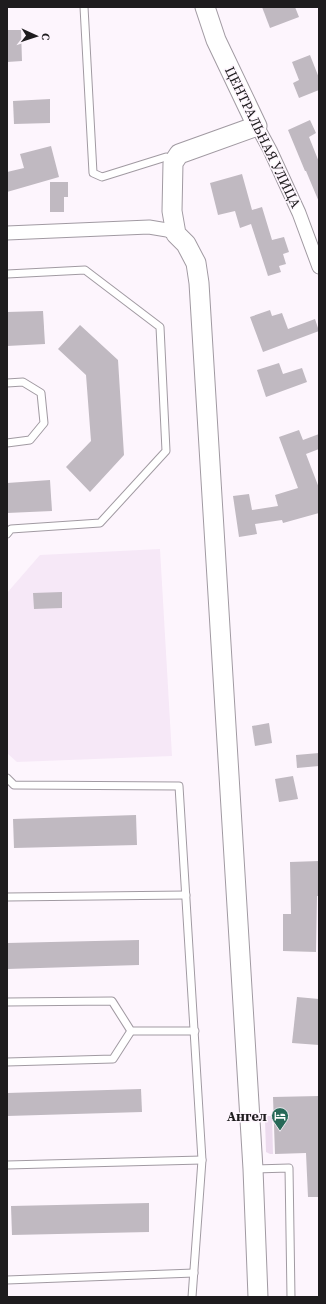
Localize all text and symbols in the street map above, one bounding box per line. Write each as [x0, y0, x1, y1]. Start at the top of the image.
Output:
north arrow [16, 16, 56, 56]
text: С [38, 33, 53, 40]
street label: ЦЕНТРАЛЬНАЯ УЛИЦА [220, 63, 306, 212]
place label: Ангел [227, 1106, 267, 1126]
hotel icon: Ангел [270, 1106, 290, 1131]

